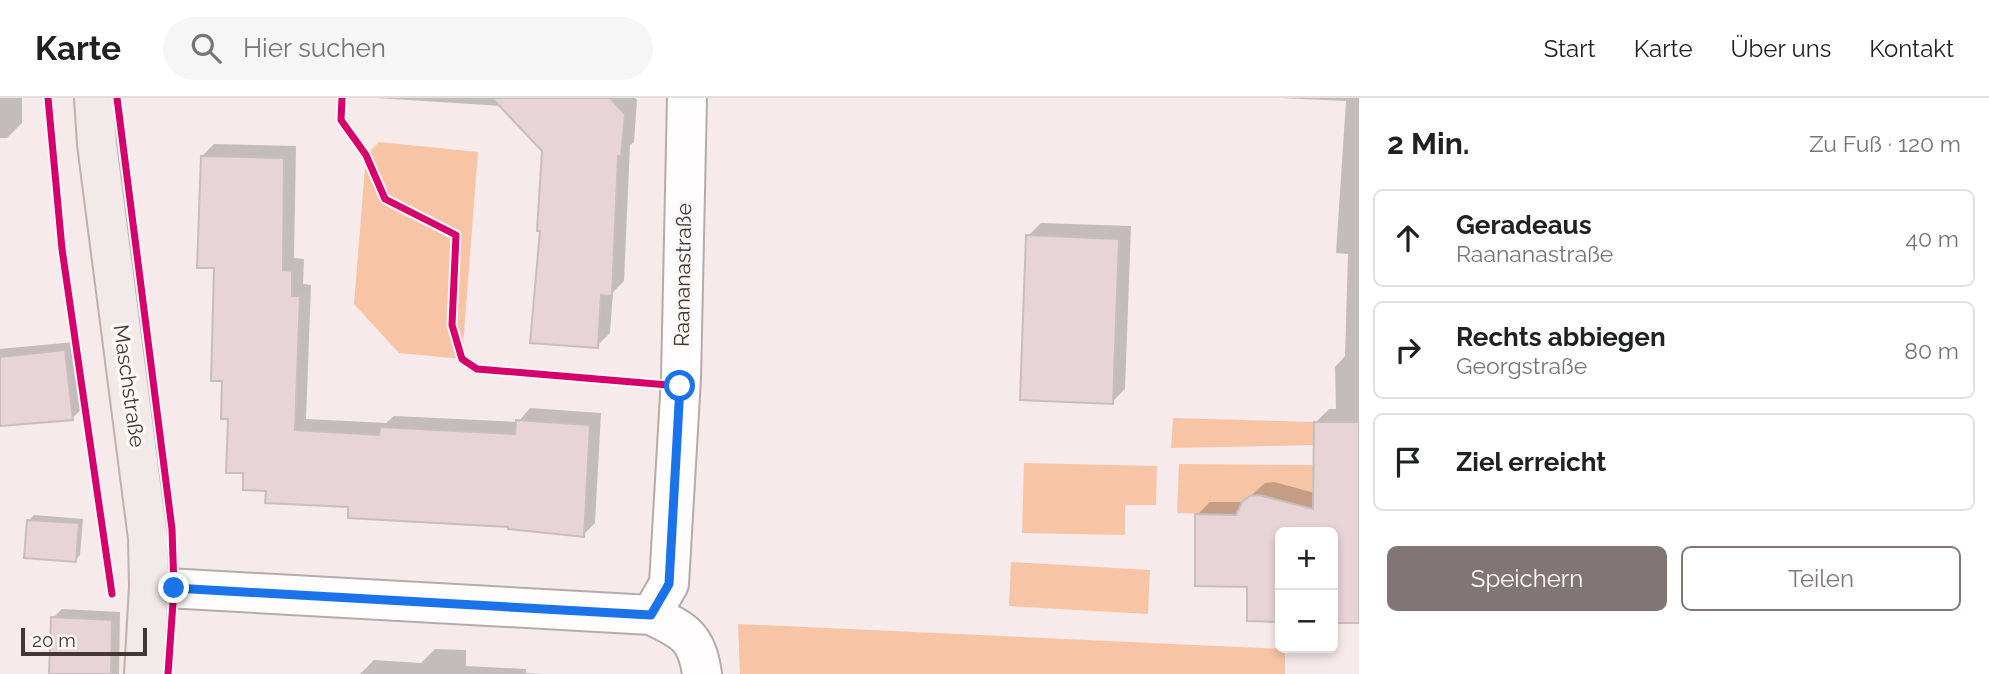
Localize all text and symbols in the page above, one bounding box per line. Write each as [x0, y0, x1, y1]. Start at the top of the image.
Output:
search box [163, 17, 653, 80]
text: Karte [35, 29, 121, 68]
icon: search [187, 29, 225, 67]
text: Hier suchen [243, 33, 386, 63]
text: Start [1544, 34, 1596, 63]
text: Karte [1634, 34, 1693, 63]
text: Über uns [1731, 34, 1831, 63]
text: Kontakt [1869, 34, 1954, 63]
text: 2 Min. [1387, 126, 1470, 161]
text: Zu Fuß · 120 m [1809, 130, 1961, 157]
street label: Raananastraße [669, 203, 696, 347]
text: Geradeaus [1456, 210, 1592, 240]
icon: ahead [1389, 219, 1427, 257]
text: 40 m [1905, 225, 1959, 252]
text: Raananastraße [1456, 240, 1613, 267]
text: Rechts abbiegen [1456, 322, 1666, 352]
street label: Maschstraße [109, 323, 150, 449]
icon: right [1389, 331, 1427, 369]
text: 80 m [1904, 337, 1959, 364]
text: Georgstraße [1456, 352, 1587, 379]
route start [664, 370, 695, 401]
icon: arrive [1389, 443, 1427, 481]
text: Ziel erreicht [1456, 447, 1606, 477]
map controls [1275, 527, 1338, 653]
button: + [1275, 527, 1338, 590]
button: Speichern [1387, 546, 1667, 611]
button: Teilen [1681, 546, 1961, 611]
route end [158, 572, 189, 603]
button: − [1275, 590, 1338, 653]
scale bar [21, 625, 147, 657]
text: 20 m [32, 629, 76, 651]

